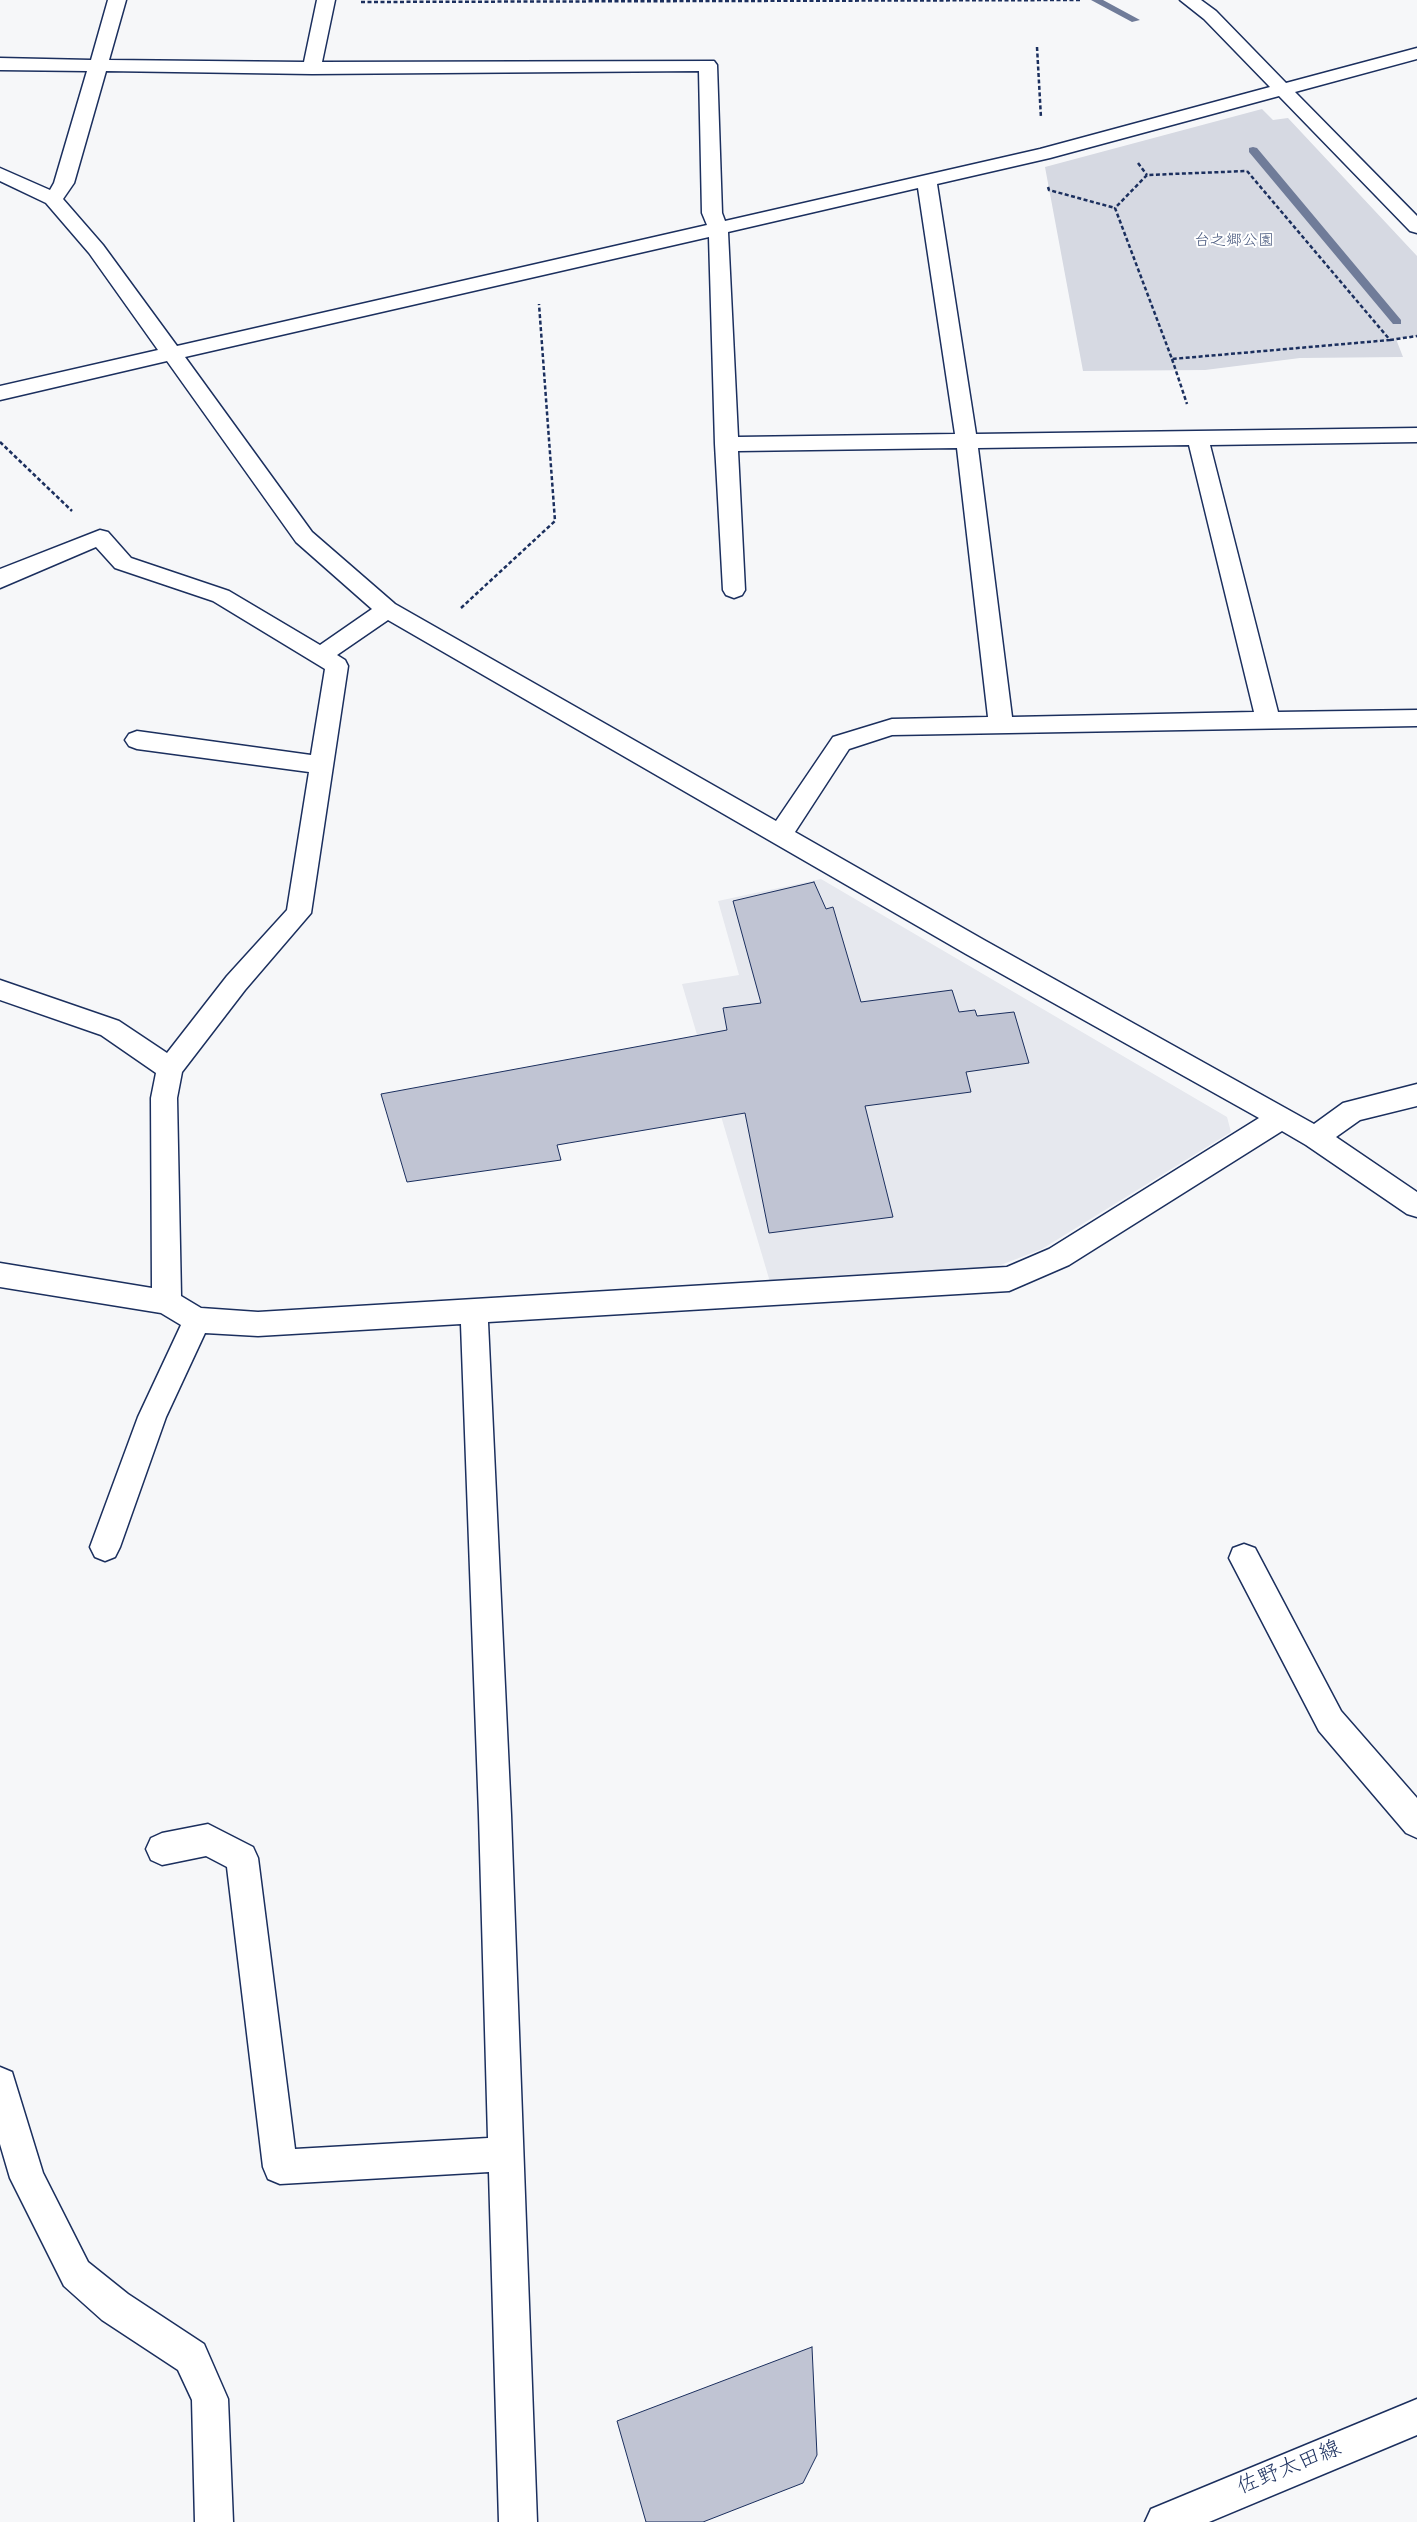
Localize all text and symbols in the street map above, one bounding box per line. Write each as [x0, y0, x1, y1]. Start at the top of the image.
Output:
park label: 台之郷公園 [1194, 233, 1274, 253]
street label: 佐野太田線 [1234, 2437, 1346, 2503]

